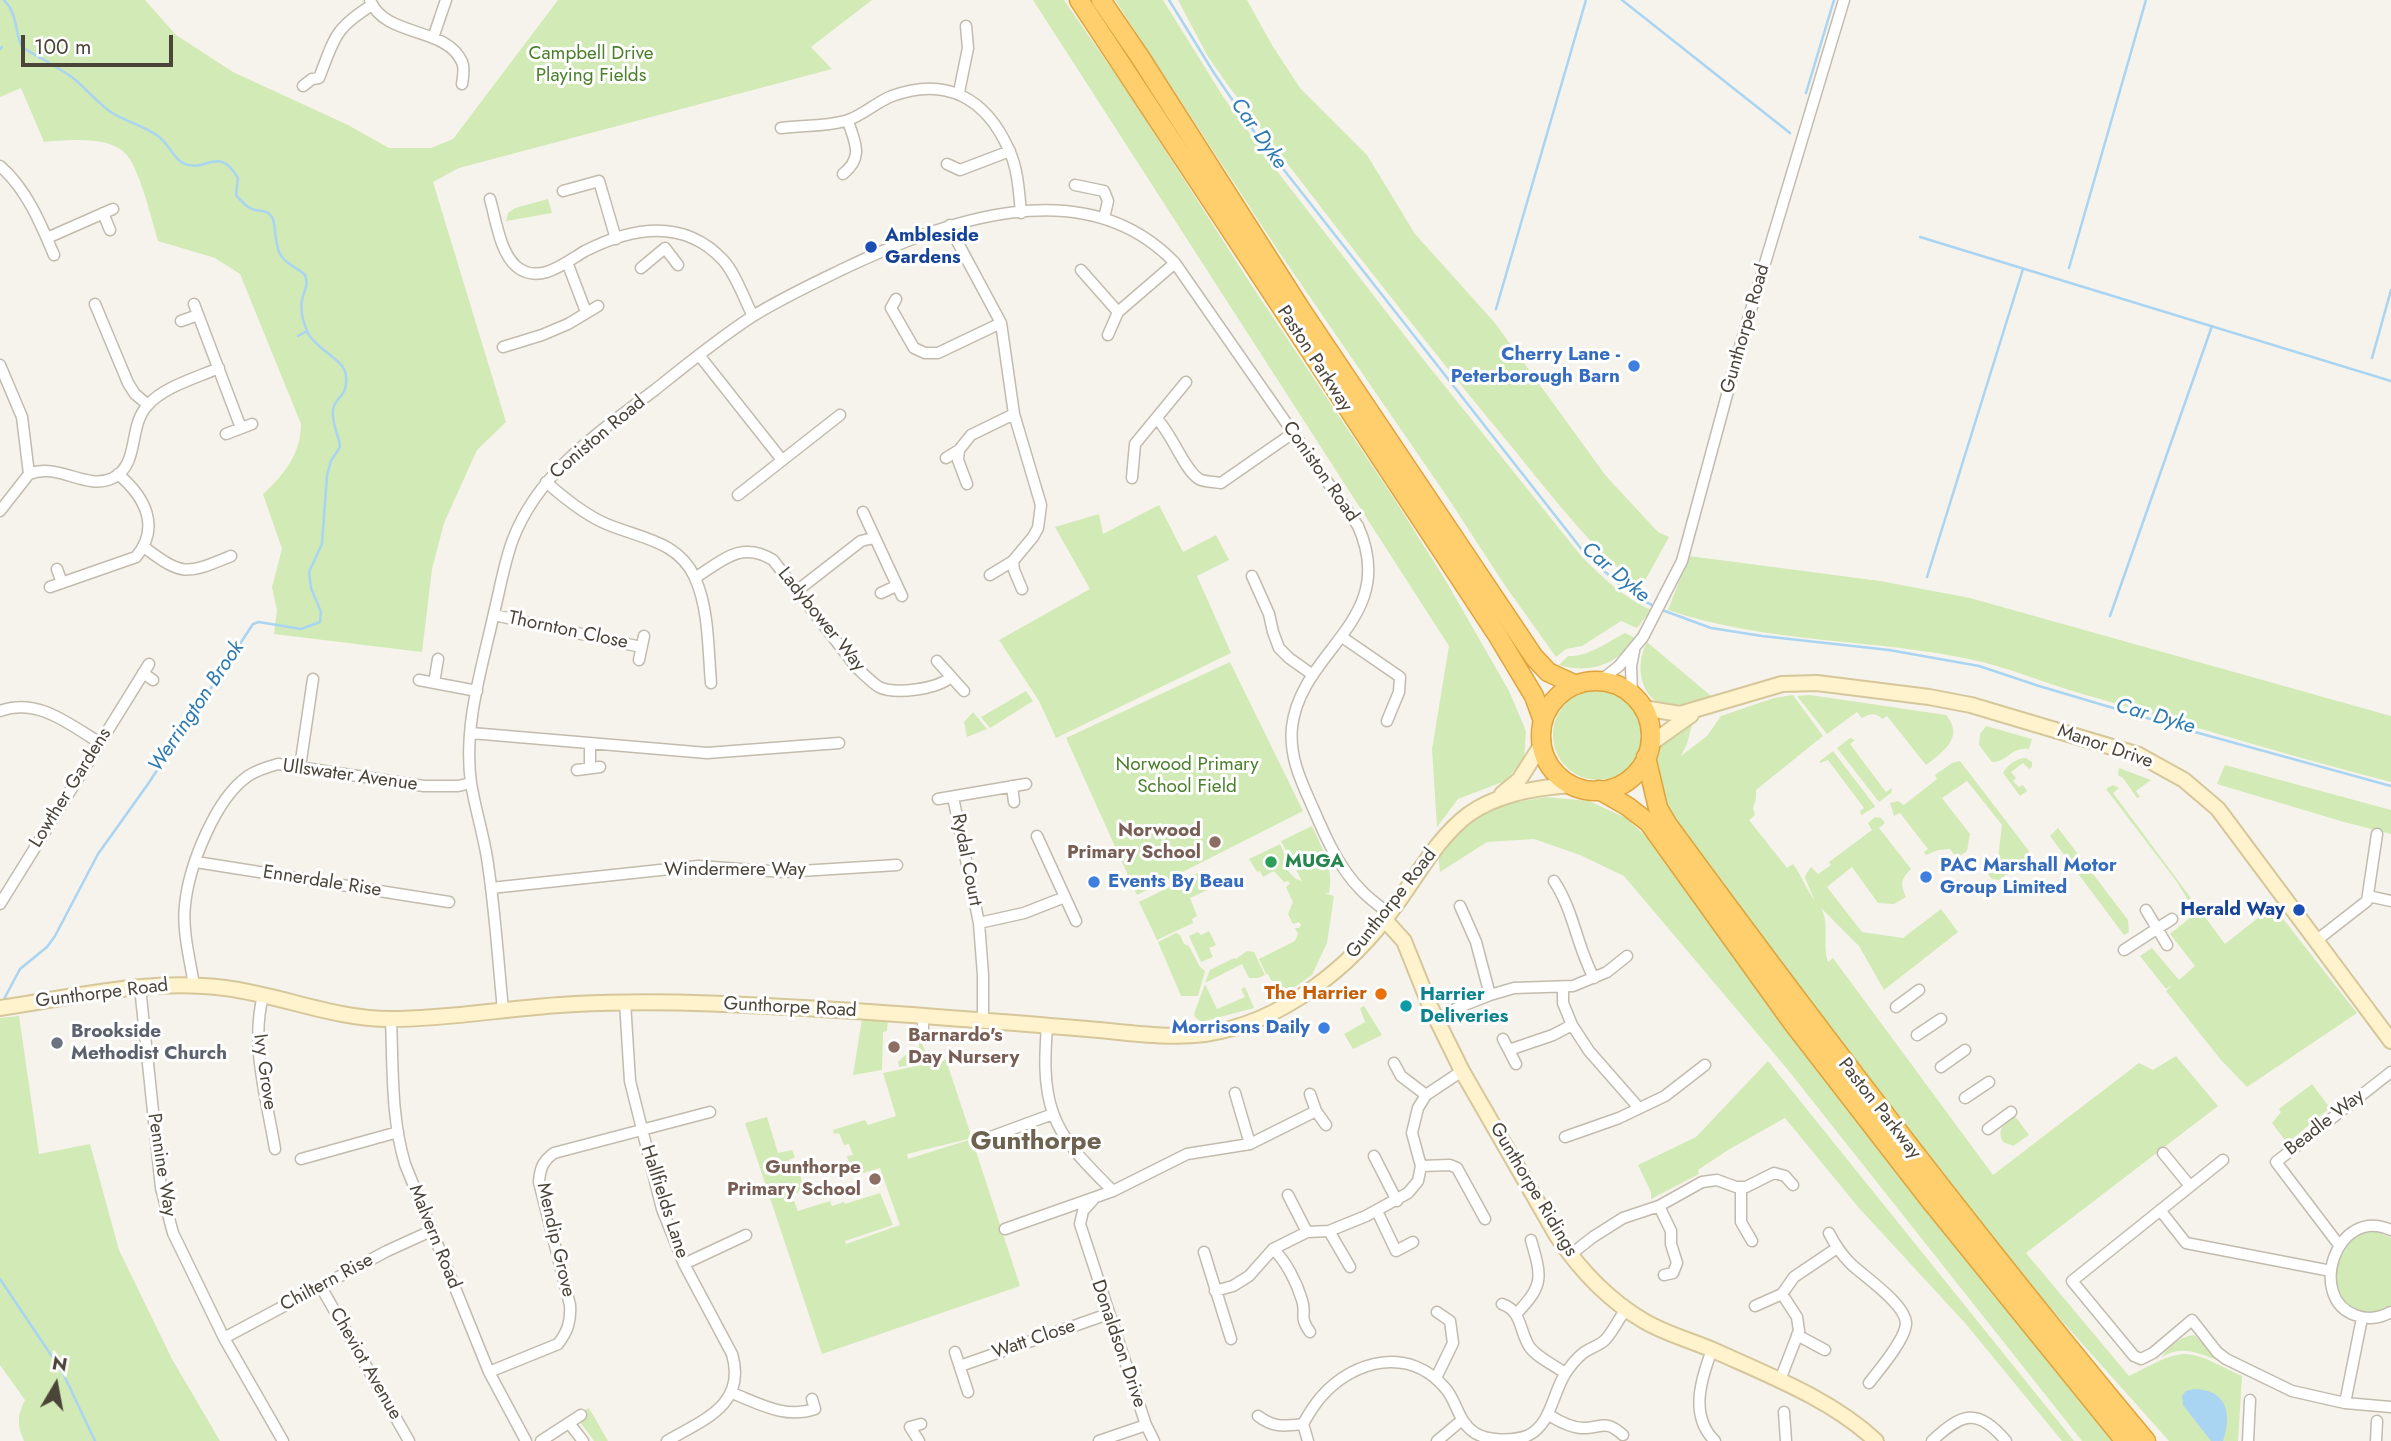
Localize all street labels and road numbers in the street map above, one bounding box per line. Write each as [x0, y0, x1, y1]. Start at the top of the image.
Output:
street label: Gunthorpe Road [1717, 262, 1775, 396]
street label: Paston Parkway [1271, 302, 1357, 416]
street label: Coniston Road [546, 391, 650, 485]
street label: Coniston Road [1277, 417, 1363, 527]
street label: Ladybower Way [772, 564, 870, 676]
street label: Thornton Close [506, 607, 630, 655]
street label: Manor Drive [2054, 720, 2156, 774]
street label: Lowther Gardens [25, 724, 117, 852]
street label: Ullswater Avenue [281, 755, 419, 797]
street label: Rydal Court [946, 812, 986, 908]
street label: Gunthorpe Road [1342, 844, 1442, 964]
street label: Windermere Way [664, 859, 806, 881]
street label: Ennerdale Rise [261, 861, 383, 903]
street label: Gunthorpe Road [34, 975, 170, 1013]
street label: Gunthorpe Road [723, 993, 857, 1023]
street label: Ivy Grove [247, 1033, 281, 1111]
street label: Paston Parkway [1833, 1054, 1925, 1164]
street label: Beadle Way [2281, 1085, 2369, 1161]
street label: Pennine Way [142, 1112, 180, 1218]
street label: Gunthorpe Ridings [1484, 1119, 1582, 1261]
street label: Hallfields Lane [635, 1143, 693, 1261]
street label: Mendip Grove [531, 1181, 579, 1299]
street label: Malvern Road [403, 1182, 465, 1292]
street label: Chiltern Rise [277, 1249, 377, 1317]
street label: Donaldson Drive [1085, 1277, 1151, 1411]
street label: Cheviot Avenue [324, 1304, 406, 1424]
street label: Watt Close [990, 1315, 1078, 1365]

